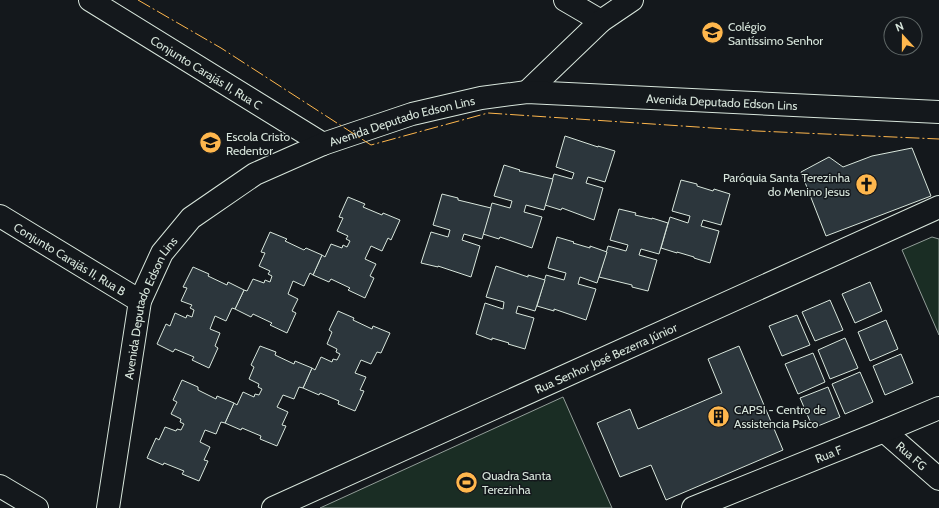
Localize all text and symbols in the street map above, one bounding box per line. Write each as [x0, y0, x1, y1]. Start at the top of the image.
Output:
north arrow [883, 16, 923, 56]
place label: Colégio Santíssimo Senhor [728, 19, 823, 48]
text: N [893, 19, 906, 35]
school or university icon: Colégio Santíssimo Senhor [700, 20, 726, 46]
street label: Conjunto Carajás II, Rua C [148, 32, 265, 112]
street label: Avenida Deputado Edson Lins [646, 90, 798, 113]
street label: Avenida Deputado Edson Lins [327, 92, 476, 149]
place label: Escola Cristo Redentor [226, 129, 290, 158]
school or university icon: Escola Cristo Redentor [197, 130, 223, 156]
place label: Paróquia Santa Terezinha do Menino Jesus [723, 170, 850, 199]
church icon: Paróquia Santa Terezinha do Menino Jesus [853, 171, 879, 197]
street label: Conjunto Carajás II, Rua B [11, 219, 129, 298]
street label: Avenida Deputado Edson Lins [121, 233, 180, 380]
street label: Rua Senhor José Bezerra Júnior [532, 319, 679, 396]
place label: CAPSI - Centro de Assistencia Psico [734, 402, 826, 431]
building icon: CAPSI - Centro de Assistencia Psico [706, 403, 732, 429]
street label: Rua FG [893, 438, 930, 473]
street label: Rua F [813, 441, 845, 466]
place label: Quadra Santa Terezinha [482, 468, 551, 497]
sports icon: Quadra Santa Terezinha [454, 469, 480, 495]

